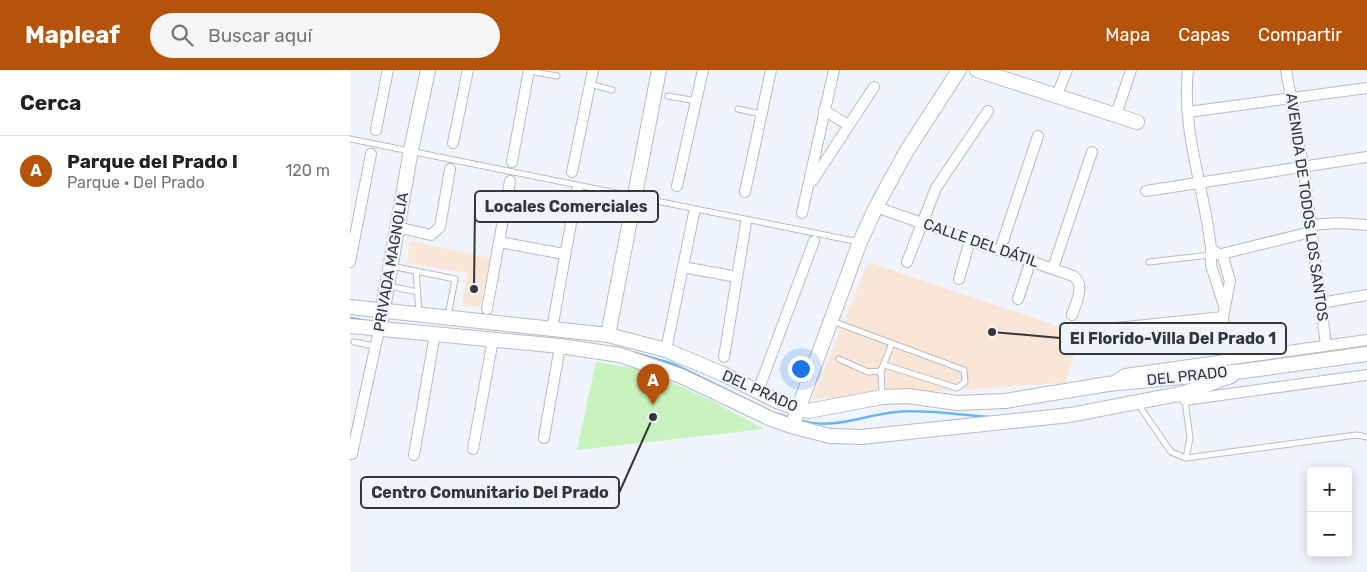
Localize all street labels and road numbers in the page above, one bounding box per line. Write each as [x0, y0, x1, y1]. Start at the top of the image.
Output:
street label: AVENIDA DE TODOS LOS SANTOS [1282, 92, 1332, 322]
street label: PRIVADA MAGNOLIA [370, 191, 412, 333]
street label: CALLE DEL DÁTIL [921, 215, 1042, 271]
street label: DEL PRADO [1146, 363, 1228, 389]
street label: DEL PRADO [719, 366, 801, 416]

